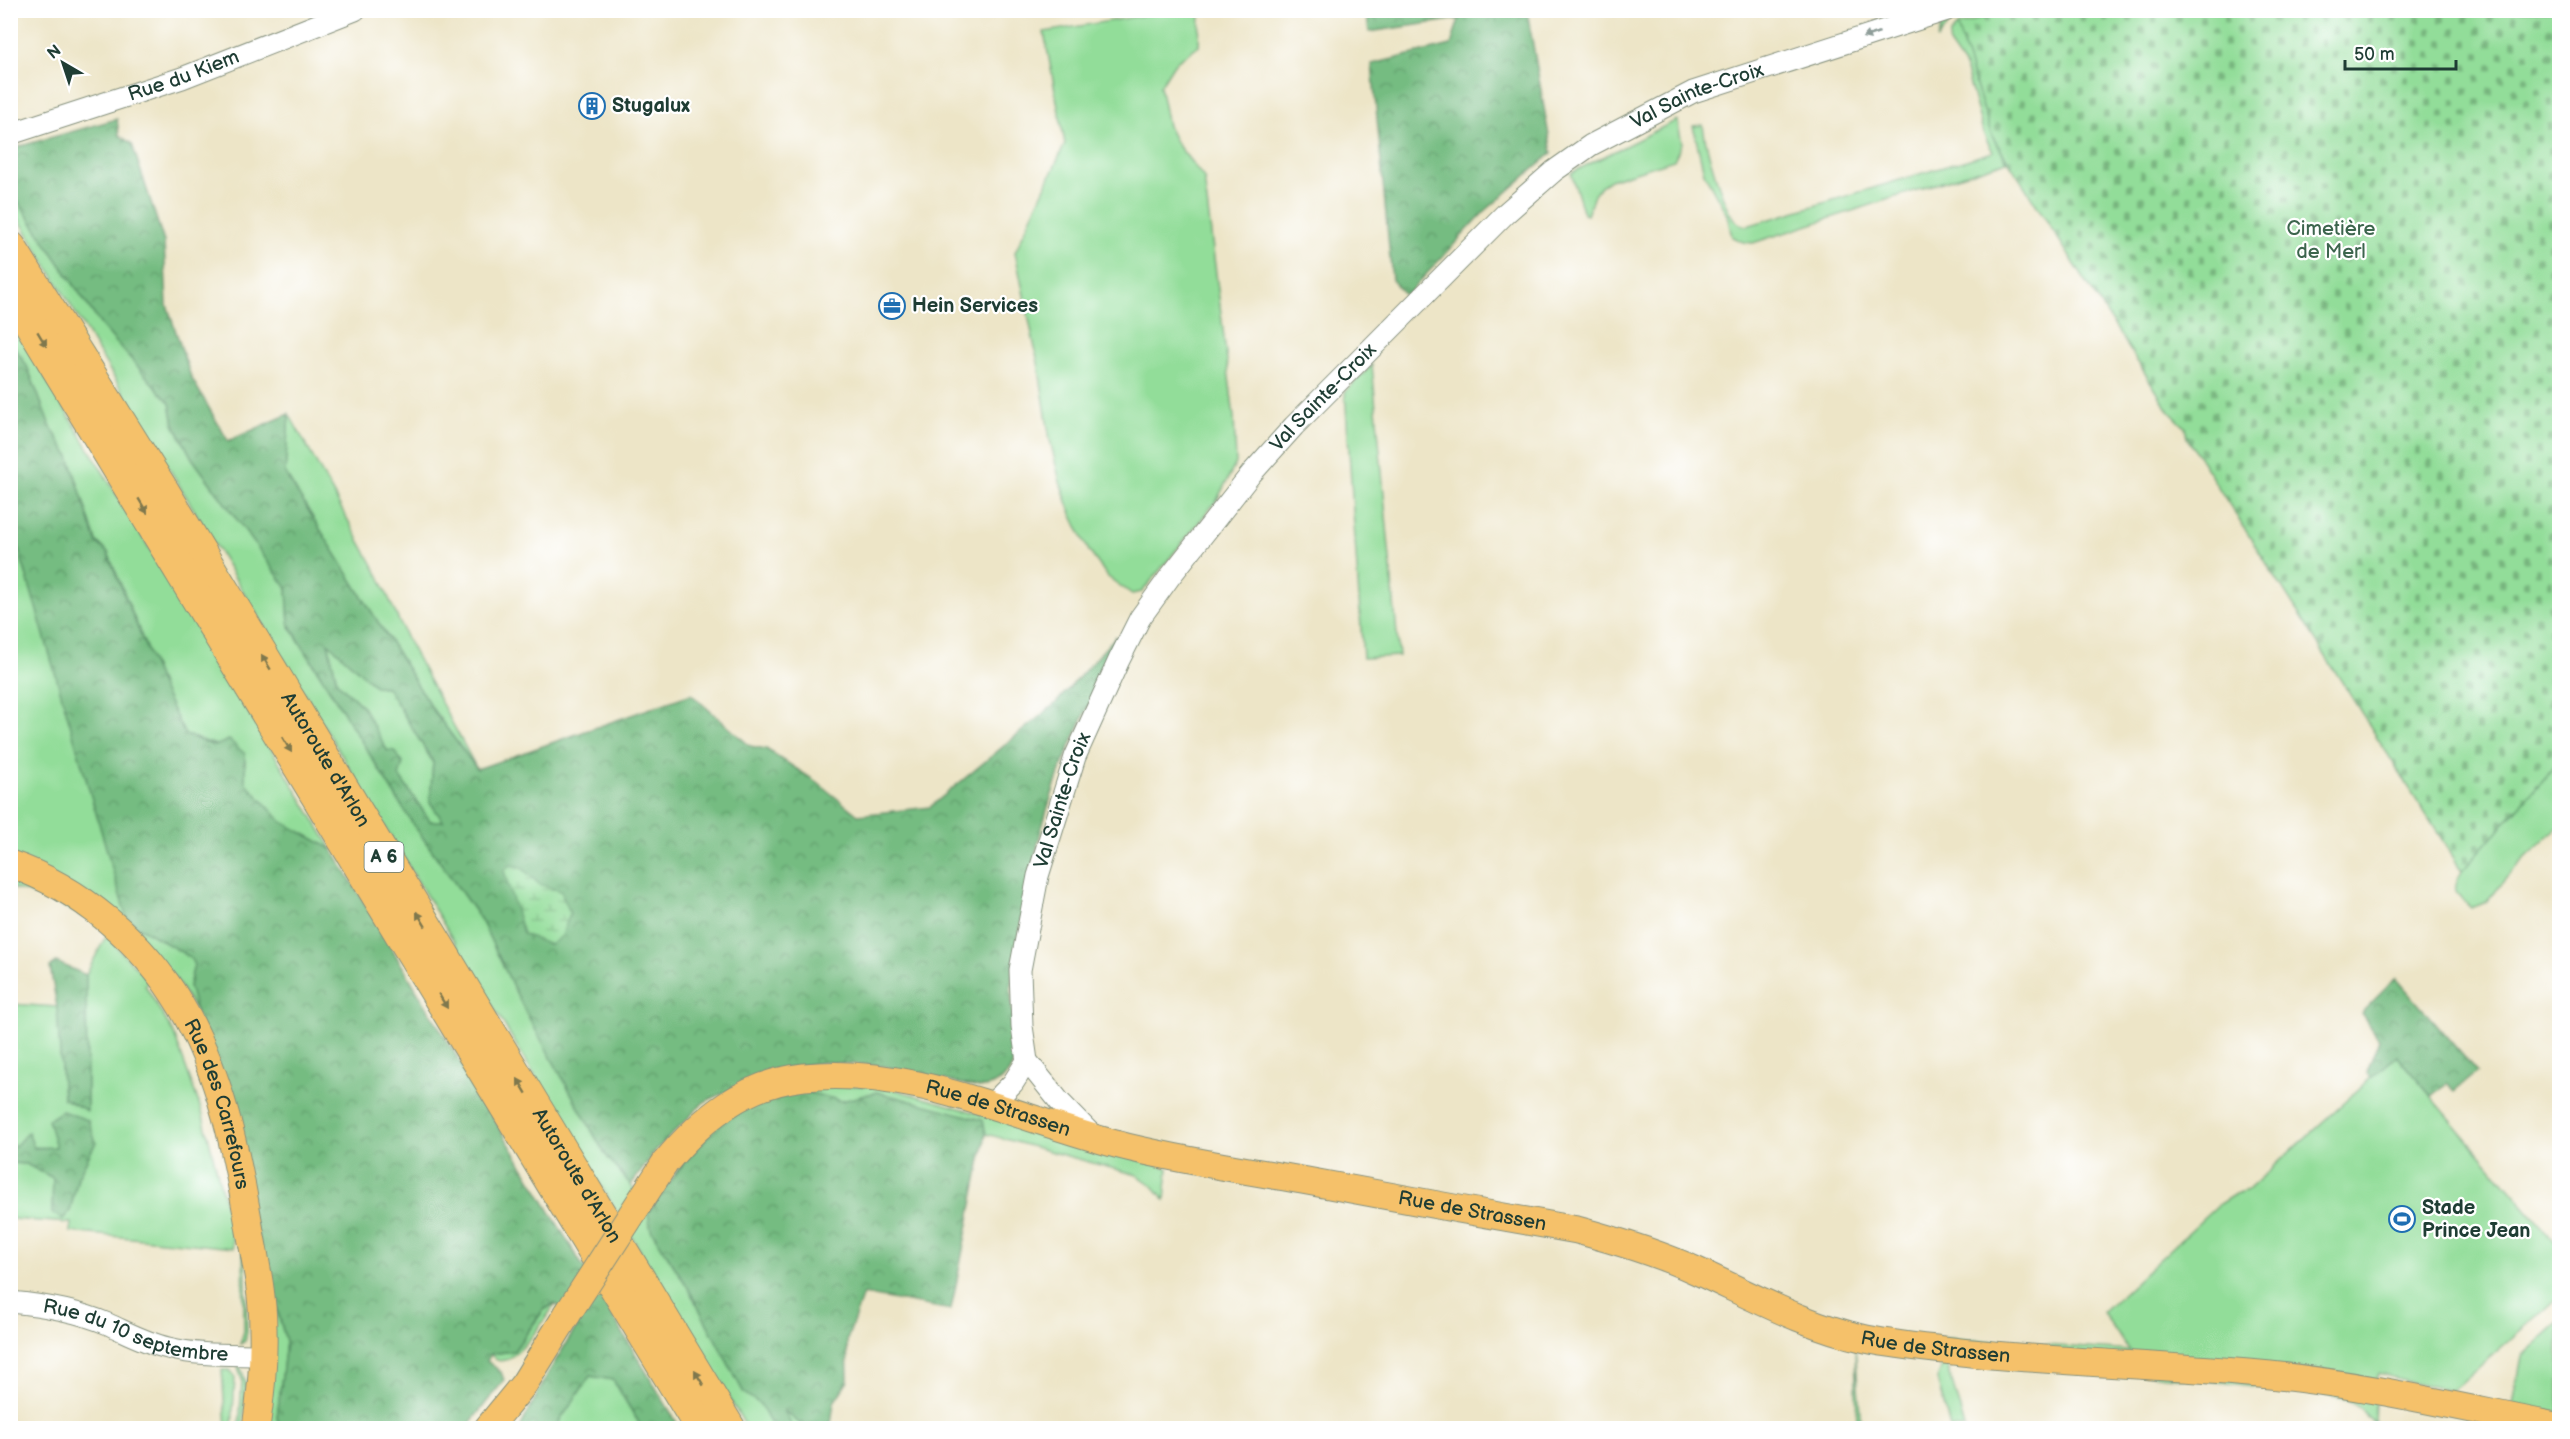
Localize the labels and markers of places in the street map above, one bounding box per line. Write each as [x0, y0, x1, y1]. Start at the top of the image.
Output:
building icon: Stugalux [577, 91, 607, 121]
place label: Stugalux [612, 94, 690, 118]
office icon: Hein Services [877, 291, 907, 321]
place label: Hein Services [912, 294, 1038, 318]
place label: Stade Prince Jean [2422, 1196, 2531, 1243]
sports icon: Stade Prince Jean [2387, 1204, 2417, 1234]

